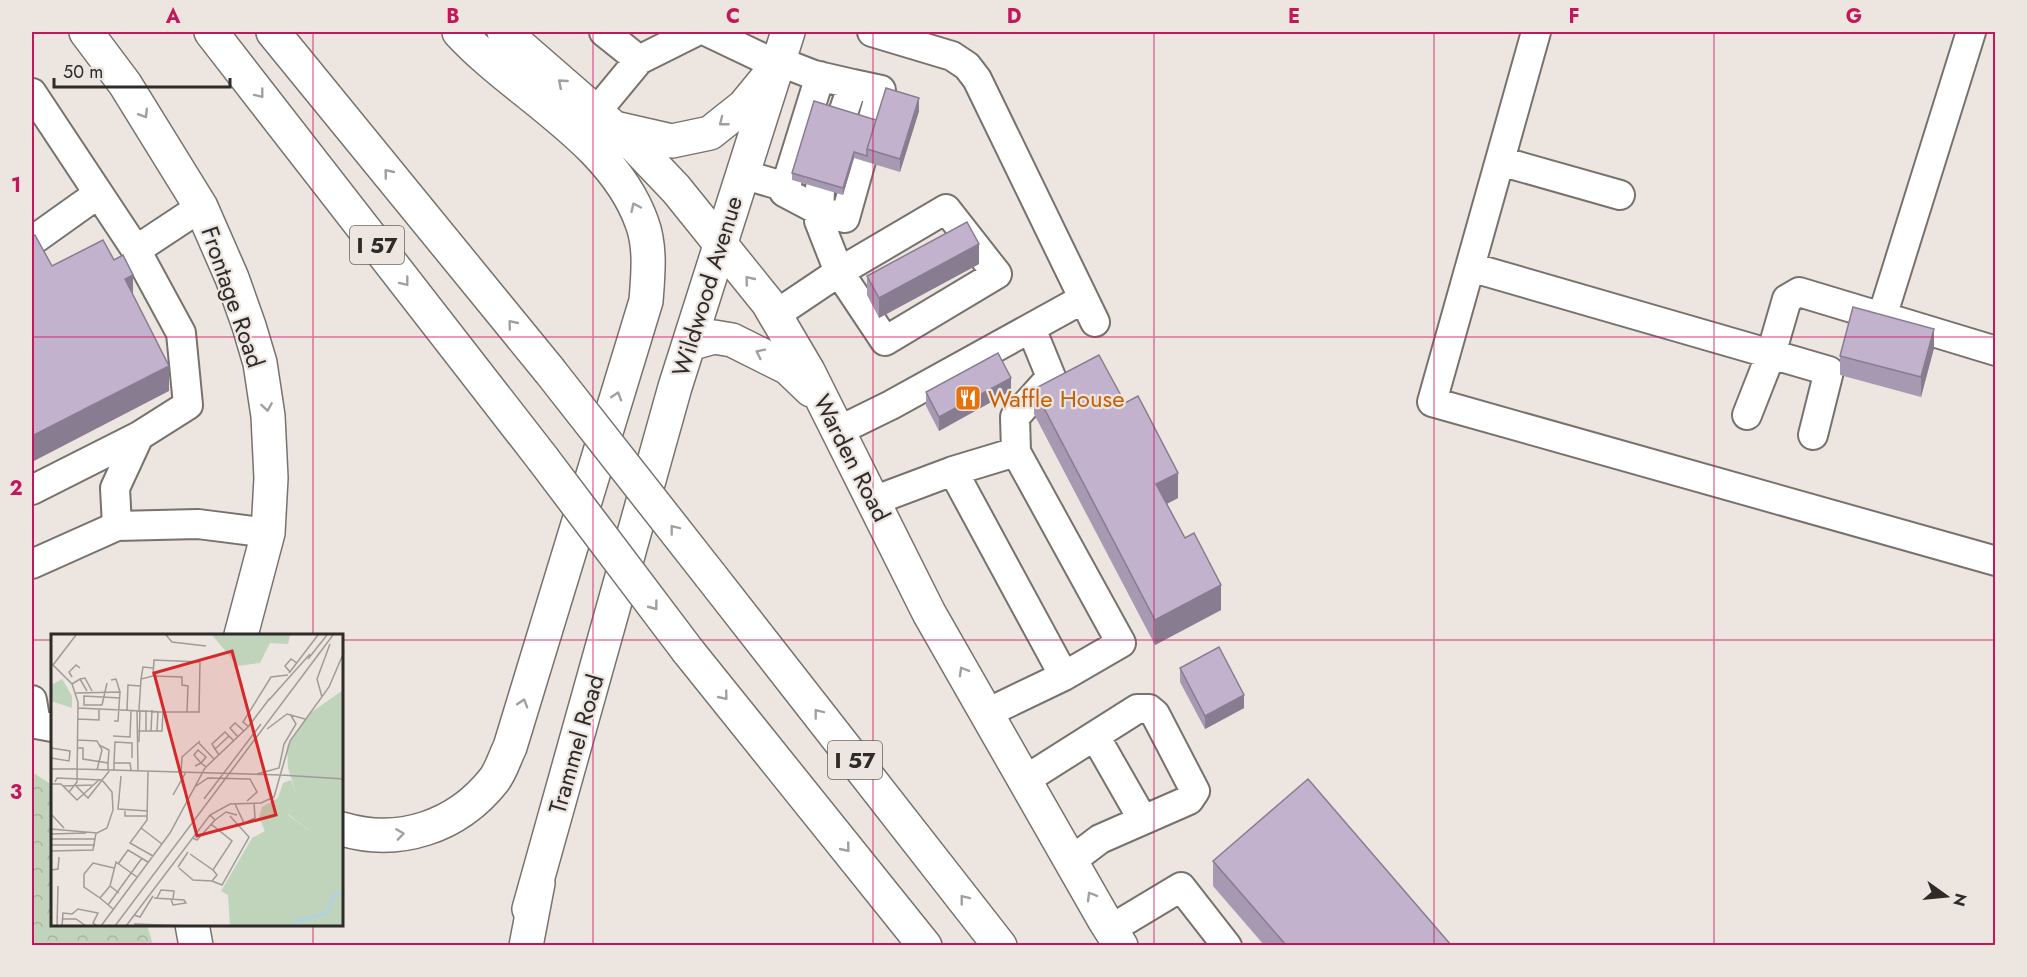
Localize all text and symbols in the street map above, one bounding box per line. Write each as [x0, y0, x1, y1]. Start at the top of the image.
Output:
text: A [165, 2, 181, 31]
text: B [446, 2, 460, 31]
text: C [726, 2, 740, 31]
text: D [1007, 2, 1021, 31]
text: E [1288, 2, 1300, 31]
text: F [1568, 2, 1580, 31]
text: G [1846, 2, 1862, 31]
scale bar [54, 51, 230, 89]
text: 50 m [63, 59, 103, 85]
one-way arrow [558, 79, 569, 90]
one-way arrow [253, 88, 264, 99]
one-way arrow [136, 108, 148, 118]
one-way arrow [719, 115, 730, 126]
one-way arrow [385, 169, 396, 180]
text: 1 [11, 171, 21, 200]
street label: Wildwood Avenue [663, 191, 751, 381]
one-way arrow [631, 203, 643, 214]
street label: Frontage Road [192, 222, 274, 372]
road number: I 57 [350, 226, 404, 264]
one-way arrow [398, 275, 409, 286]
one-way arrow [745, 276, 756, 287]
one-way arrow [508, 320, 519, 331]
one-way arrow [756, 349, 767, 361]
place label: Waffle House [988, 381, 1125, 416]
restaurant icon: Waffle House [953, 383, 983, 413]
street label: Warden Road [805, 388, 899, 528]
one-way arrow [610, 391, 622, 402]
one-way arrow [260, 403, 272, 412]
text: 2 [9, 474, 23, 503]
one-way arrow [671, 525, 682, 536]
one-way arrow [647, 599, 658, 610]
inset map [51, 634, 344, 926]
one-way arrow [959, 667, 970, 677]
street label: Trammel Road [539, 670, 613, 818]
one-way arrow [717, 689, 728, 700]
one-way arrow [516, 698, 528, 709]
one-way arrow [814, 708, 825, 719]
road number: I 57 [828, 741, 882, 779]
text: 3 [10, 778, 22, 807]
one-way arrow [395, 829, 404, 841]
one-way arrow [839, 842, 850, 853]
north arrow [1916, 866, 1976, 926]
one-way arrow [1086, 891, 1098, 902]
text: N [1947, 891, 1973, 909]
one-way arrow [960, 895, 971, 906]

